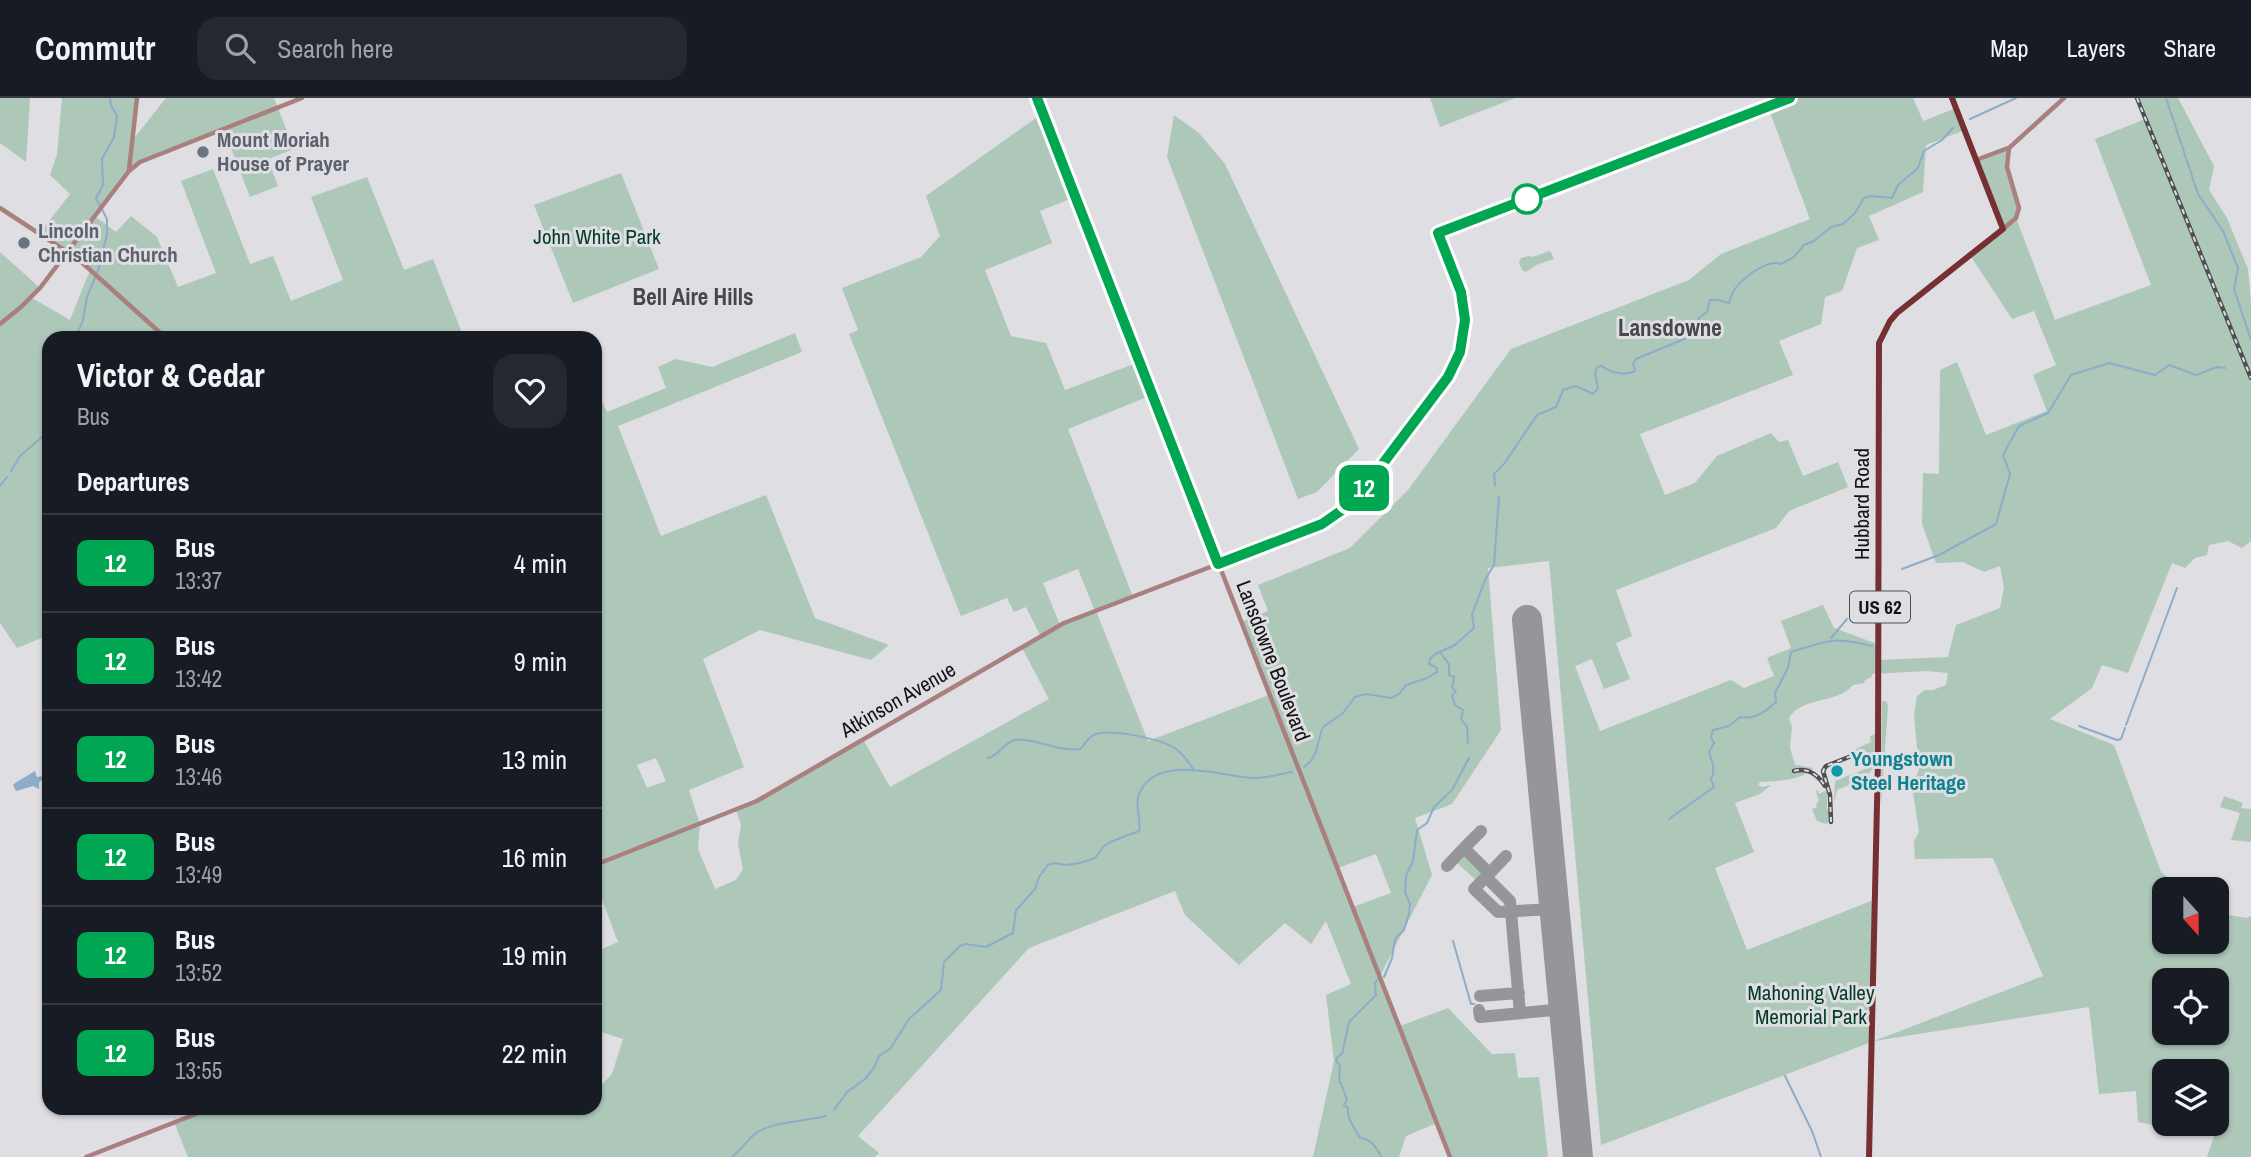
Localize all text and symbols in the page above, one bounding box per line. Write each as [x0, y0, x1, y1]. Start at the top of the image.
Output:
search box [197, 17, 687, 80]
text: Commutr [35, 26, 155, 70]
icon: search [221, 29, 259, 67]
text: Search here [277, 31, 393, 66]
text: Map [1990, 32, 2028, 64]
text: Layers [2066, 32, 2125, 64]
text: Share [2163, 32, 2216, 64]
place label: Mount Moriah House of Prayer [217, 125, 349, 178]
marker: Mount Moriah House of Prayer [195, 144, 211, 160]
unlabelled marker [1512, 184, 1542, 214]
place label: Lincoln Christian Church [38, 216, 178, 269]
park label: John White Park [533, 222, 661, 251]
marker: Lincoln Christian Church [16, 235, 32, 251]
district label: Bell Aire Hills [633, 281, 753, 312]
district label: Lansdowne [1618, 312, 1722, 343]
text: Victor & Cedar [77, 353, 265, 397]
button: heart [493, 354, 567, 428]
text: Bus [77, 401, 110, 432]
street label: Hubbard Road [1847, 448, 1876, 560]
text: Departures [77, 464, 190, 499]
line badge: 12 [1332, 465, 1396, 511]
text: 12 [1353, 472, 1375, 504]
text: Bus [175, 530, 215, 565]
text: 4 min [514, 546, 567, 581]
text: 12 [105, 547, 126, 579]
text: 13:37 [175, 565, 222, 596]
street label: Lansdowne Boulevard [1229, 576, 1318, 746]
road number: US 62 [1850, 592, 1910, 622]
text: Bus [175, 628, 215, 663]
text: 9 min [514, 644, 567, 679]
text: 12 [105, 645, 126, 677]
street label: Atkinson Avenue [834, 655, 961, 745]
text: 13:42 [175, 663, 222, 694]
text: Bus [175, 726, 215, 761]
text: 13 min [502, 742, 567, 777]
text: 12 [105, 743, 126, 775]
place label: Youngstown Steel Heritage [1851, 744, 1966, 797]
text: 13:46 [175, 761, 222, 792]
marker: Youngstown Steel Heritage [1829, 763, 1845, 779]
text: Bus [175, 824, 215, 859]
text: 16 min [502, 840, 567, 875]
text: 12 [105, 841, 126, 873]
text: 13:49 [175, 859, 222, 890]
north arrow [2152, 877, 2230, 954]
map controls [2152, 877, 2229, 1136]
text: Bus [175, 922, 215, 957]
text: 19 min [502, 938, 567, 973]
text: 12 [105, 939, 126, 971]
text: 13:52 [175, 957, 222, 988]
button: locate [2152, 968, 2229, 1045]
park label: Mahoning Valley Memorial Park [1747, 978, 1875, 1031]
text: Bus [175, 1020, 215, 1055]
text: 22 min [502, 1036, 567, 1071]
text: 12 [105, 1037, 126, 1069]
text: 13:55 [175, 1055, 222, 1086]
button: layers [2152, 1059, 2229, 1136]

